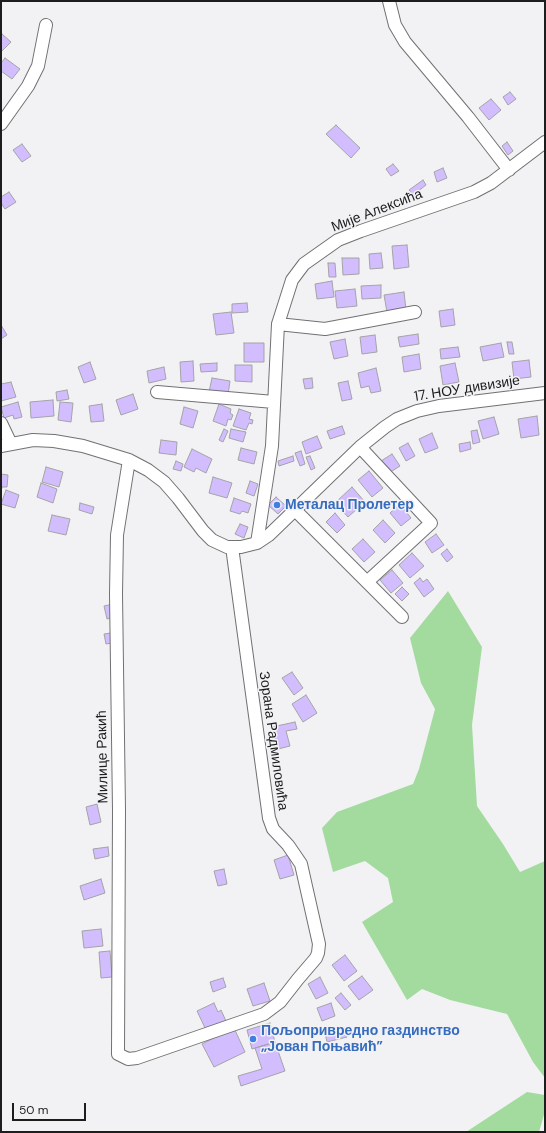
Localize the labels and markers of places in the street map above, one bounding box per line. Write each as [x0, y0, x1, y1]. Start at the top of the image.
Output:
place label: Металац Пролетер [285, 497, 414, 513]
marker: Металац Пролетер [272, 500, 282, 510]
place label: Пољопривредно газдинство „Јован Поњавић” [261, 1023, 460, 1056]
marker: Пољопривредно газдинство „Јован Поњавић” [248, 1034, 258, 1044]

